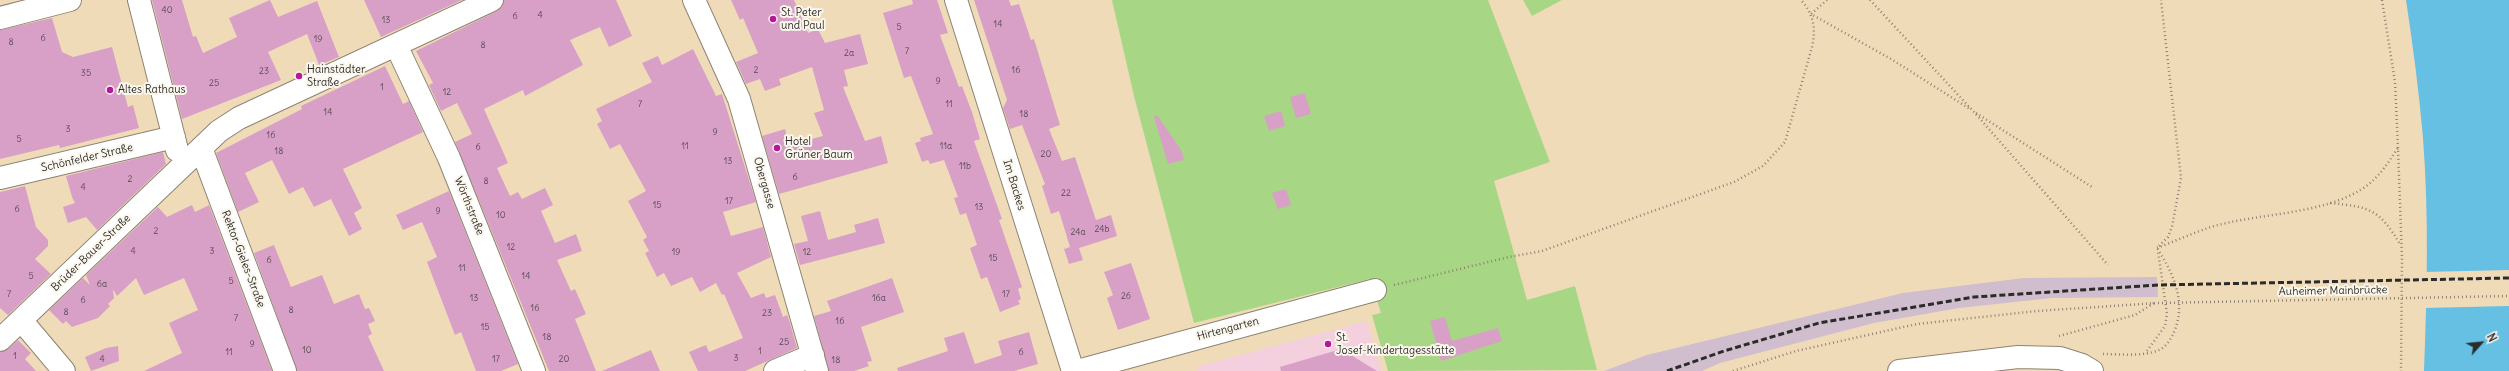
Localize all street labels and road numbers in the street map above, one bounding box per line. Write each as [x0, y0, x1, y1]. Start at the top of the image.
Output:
street label: Schönfelder Straße [40, 141, 134, 175]
street label: Obergasse [750, 156, 778, 210]
street label: Im Backes [1000, 158, 1028, 212]
street label: Wörthstraße [451, 175, 487, 237]
street label: Rektor-Gieles-Straße [218, 209, 268, 309]
street label: Brüder-Bauer-Straße [49, 212, 133, 294]
street label: Auheimer Mainbrücke [2278, 283, 2388, 299]
street label: Hirtengarten [1196, 314, 1260, 344]

